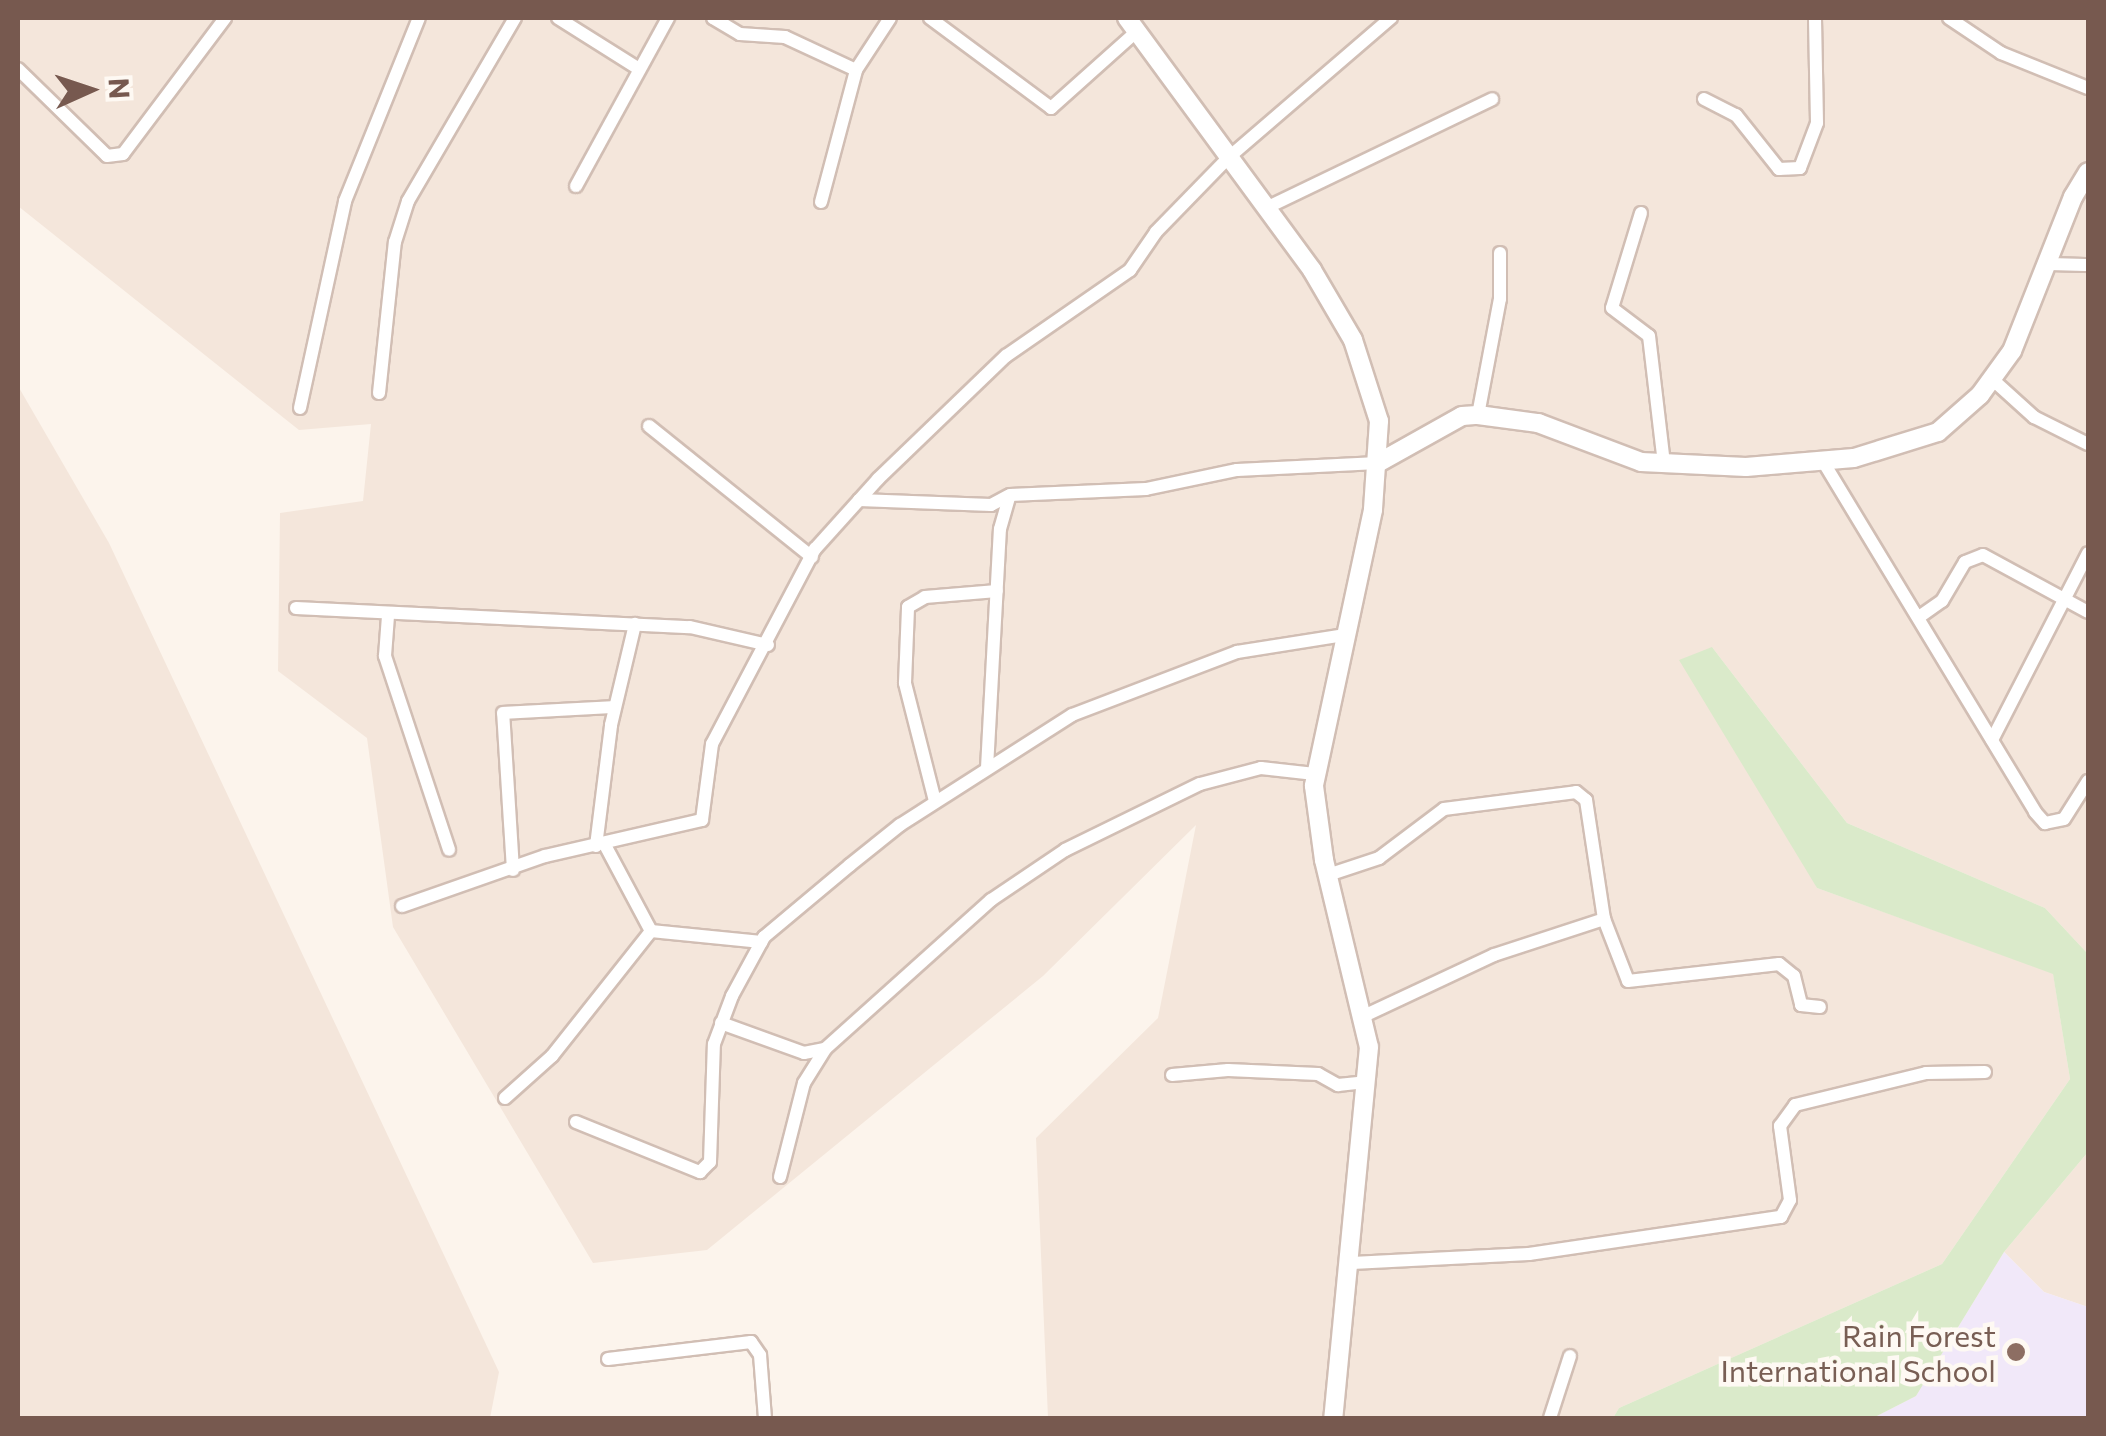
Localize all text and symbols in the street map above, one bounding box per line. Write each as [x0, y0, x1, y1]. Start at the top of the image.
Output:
north arrow [40, 40, 140, 140]
text: N [102, 77, 137, 100]
place label: Rain Forest International School [1720, 1317, 1996, 1388]
marker: Rain Forest International School [2005, 1341, 2027, 1363]

